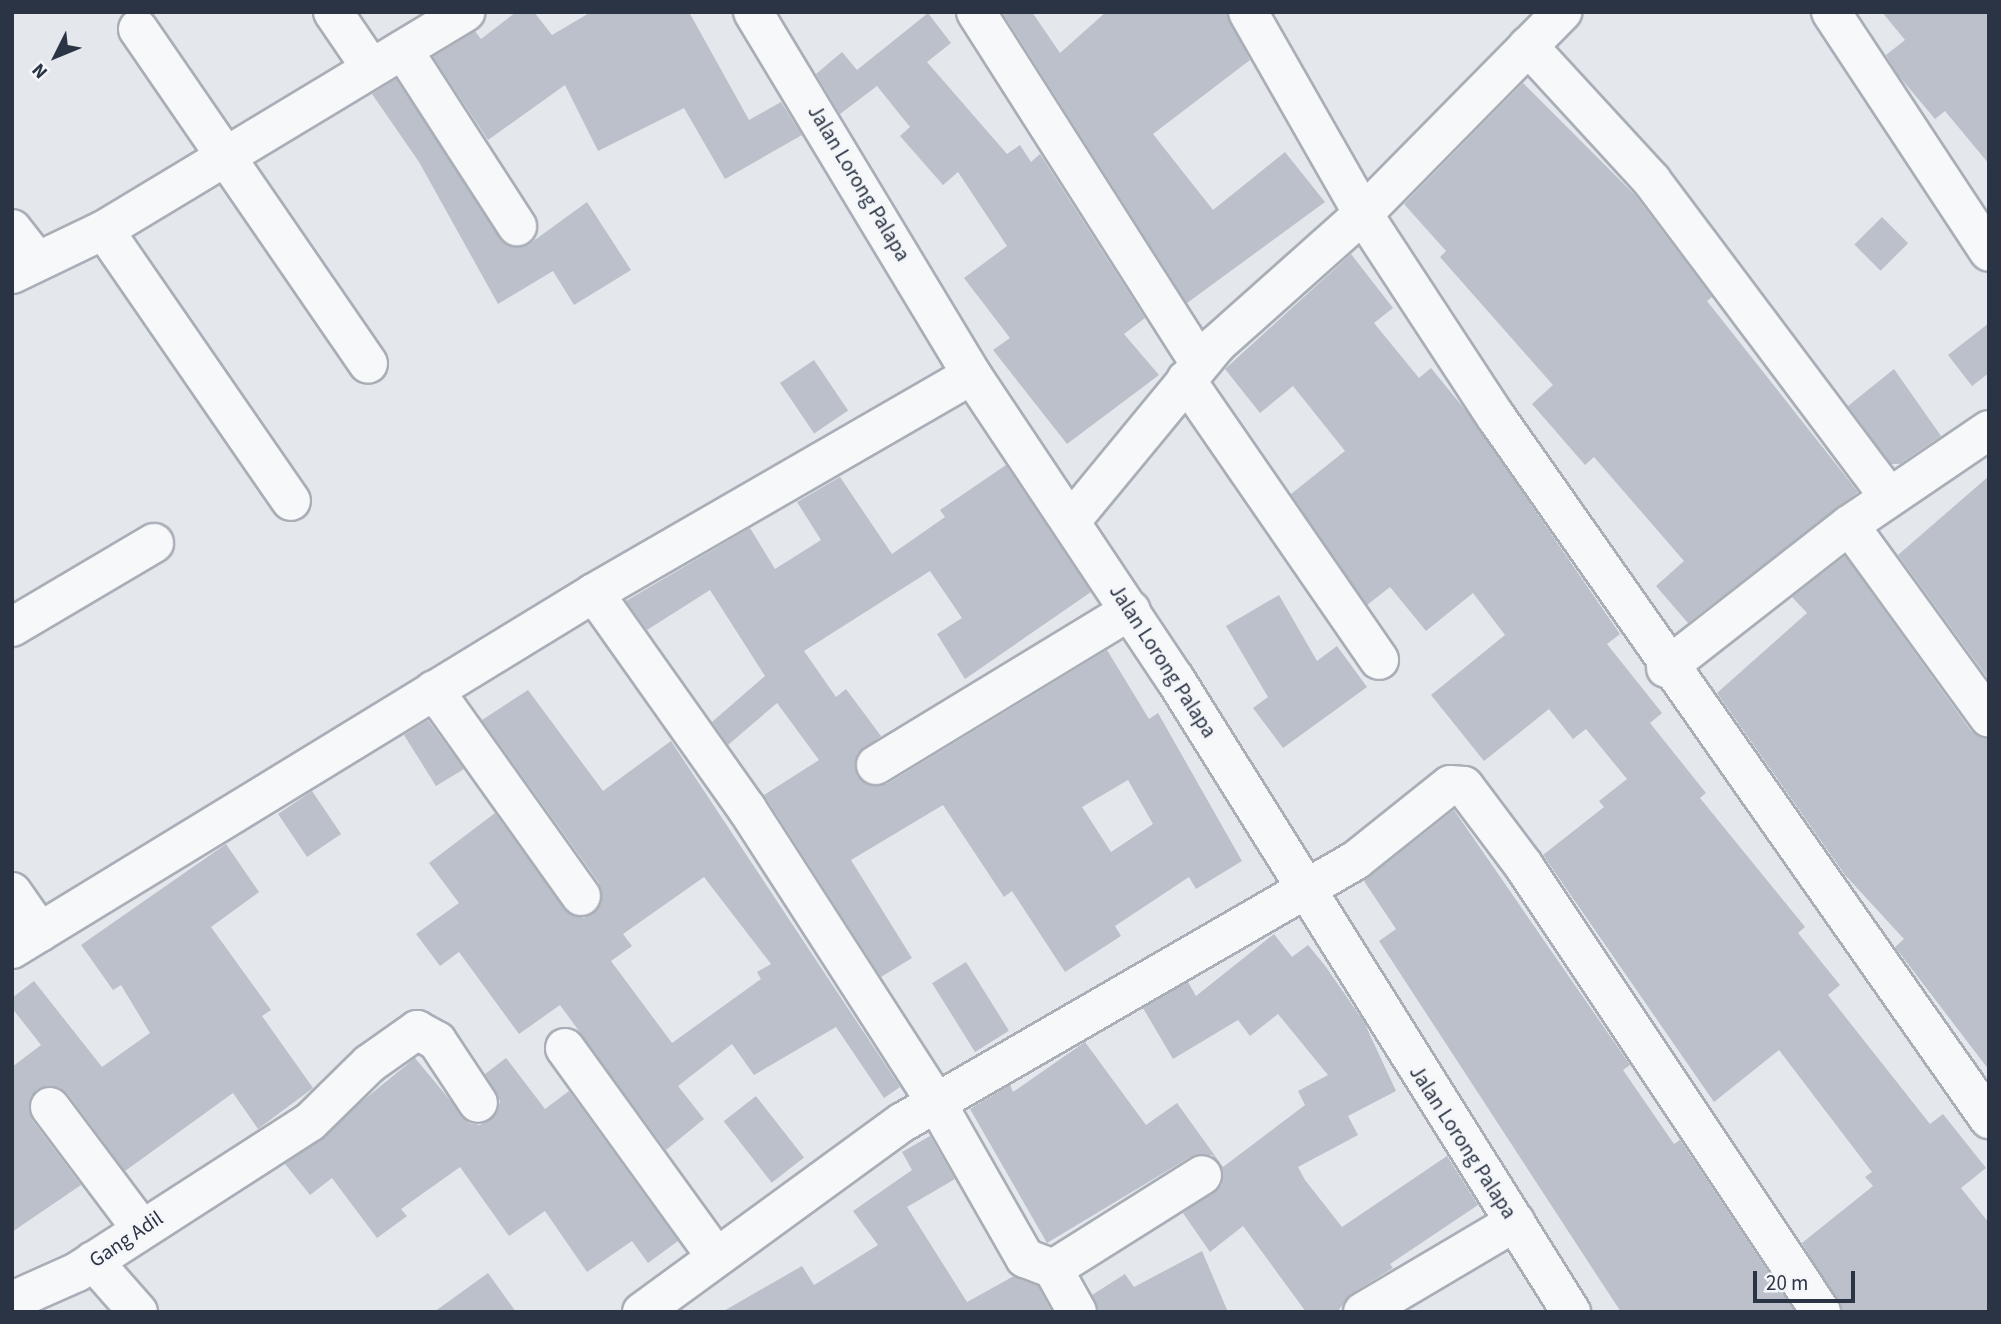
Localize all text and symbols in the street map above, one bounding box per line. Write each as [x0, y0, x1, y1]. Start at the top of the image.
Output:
north arrow [21, 21, 91, 91]
text: N [26, 57, 54, 84]
street label: Jalan Lorong Palapa [802, 100, 916, 266]
street label: Jalan Lorong Palapa [1104, 580, 1222, 742]
street label: Jalan Lorong Palapa [1404, 1061, 1522, 1223]
street label: Gang Adil [84, 1205, 168, 1273]
scale bar [1756, 1258, 1857, 1302]
text: 20 m [1766, 1268, 1808, 1298]

